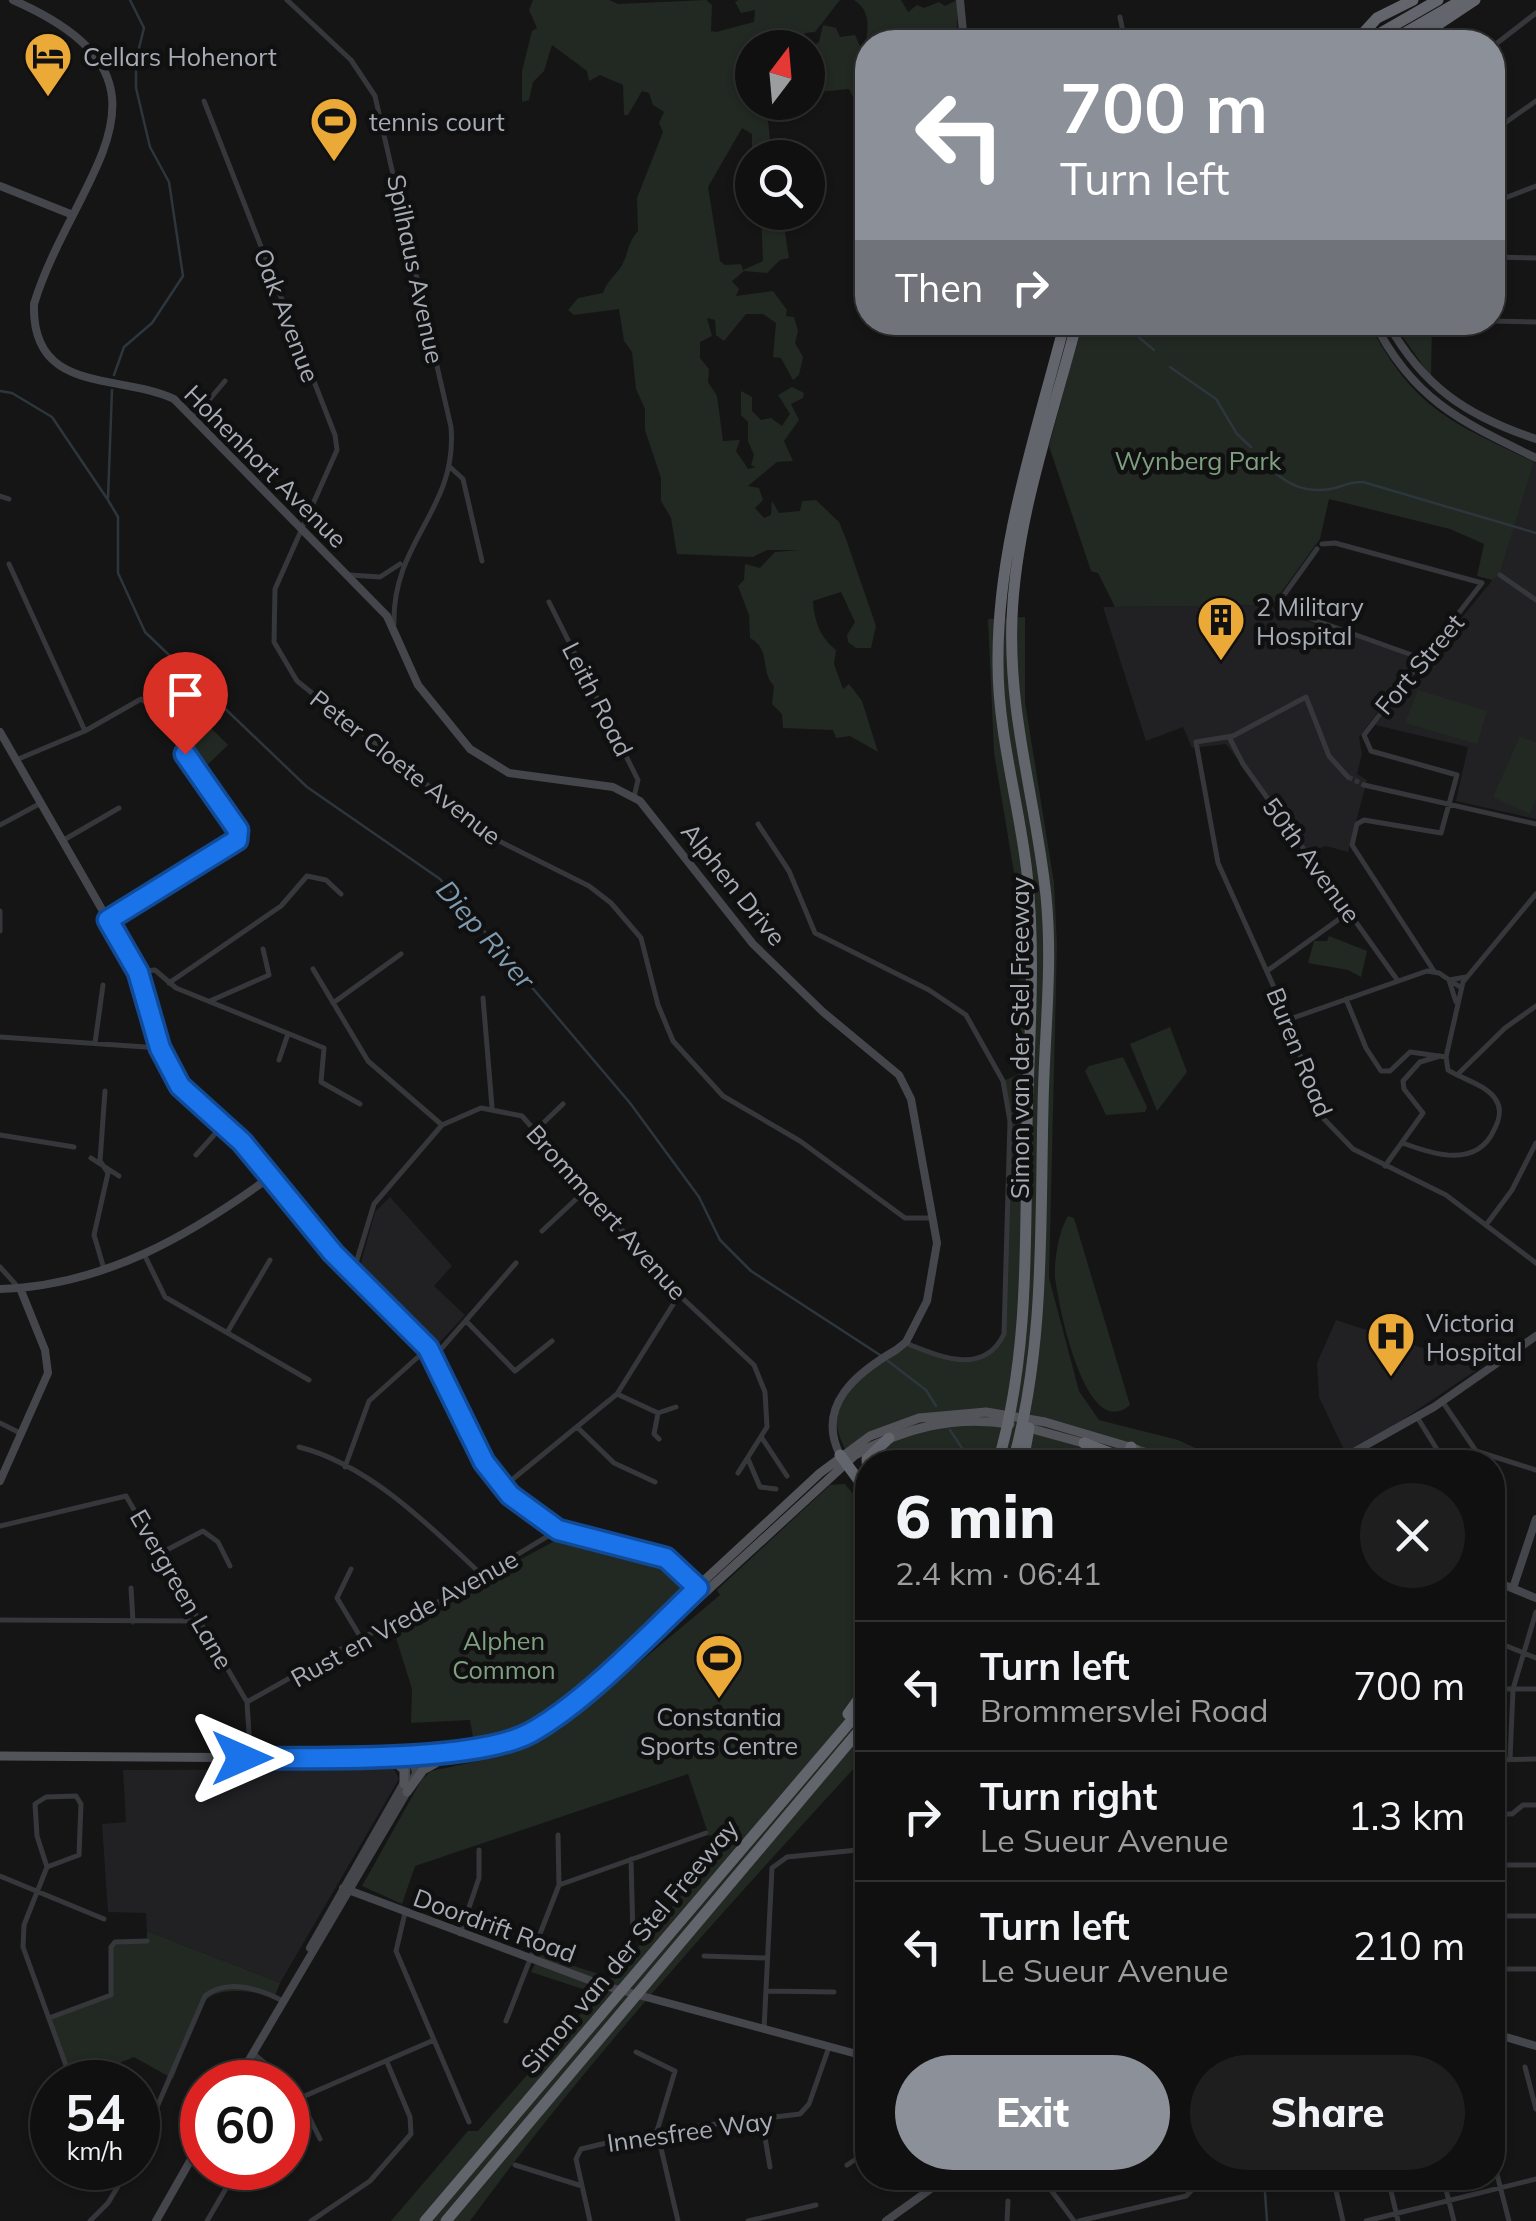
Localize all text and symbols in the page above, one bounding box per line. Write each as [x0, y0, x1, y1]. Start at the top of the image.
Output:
hotel icon: Cellars Hohenort [22, 30, 74, 98]
north arrow [735, 30, 825, 120]
map controls [735, 30, 825, 230]
place label: Cellars Hohenort [83, 41, 277, 72]
text: 700 m [1060, 63, 1268, 151]
icon: left [895, 70, 1025, 200]
sports icon: tennis court [308, 95, 360, 163]
place label: tennis court [369, 106, 505, 137]
button: search [735, 140, 825, 230]
text: Turn left [1060, 150, 1229, 206]
street label: Spilhaus Avenue [381, 172, 451, 366]
street label: Oak Avenue [247, 244, 327, 386]
icon: right [1003, 260, 1058, 315]
text: Then [895, 264, 983, 312]
street label: Hohenhort Avenue [178, 378, 354, 554]
park label: Wynberg Park [1115, 445, 1283, 476]
place label: 2 Military Hospital [1256, 591, 1364, 651]
building icon: 2 Military Hospital [1195, 594, 1247, 662]
street label: Fort Street [1368, 607, 1470, 721]
street label: Leith Road [556, 637, 640, 761]
pin [143, 652, 228, 755]
icon: arrive [158, 667, 213, 722]
street label: Peter Cloete Avenue [304, 683, 508, 851]
street label: 50th Avenue [1256, 791, 1368, 929]
street label: Alphen Drive [675, 816, 793, 952]
water label: Diep River [429, 872, 544, 997]
street label: Simon van der Stel Freeway [1004, 877, 1035, 1199]
street label: Buren Road [1260, 983, 1340, 1121]
street label: Brommaert Avenue [520, 1118, 694, 1306]
place label: Victoria Hospital [1426, 1307, 1522, 1367]
hospital icon: Victoria Hospital [1365, 1310, 1417, 1378]
text: 6 min [895, 1478, 1056, 1553]
button: close [1360, 1483, 1465, 1588]
street label: Evergreen Lane [124, 1504, 240, 1674]
street label: Rust en Vrede Avenue [285, 1543, 523, 1693]
text: 2.4 km · 06:41 [895, 1553, 1102, 1593]
park label: Alphen Common [452, 1625, 556, 1685]
sports icon: Constantia Sports Centre [693, 1632, 745, 1700]
text: Turn left [980, 1642, 1130, 1690]
icon: left [895, 1659, 950, 1714]
text: 700 m [1353, 1662, 1465, 1710]
text: Brommersvlei Road [980, 1690, 1269, 1730]
place label: Constantia Sports Centre [640, 1701, 798, 1761]
position arrow [190, 1706, 294, 1810]
text: Turn right [980, 1772, 1157, 1820]
icon: right [895, 1789, 950, 1844]
text: 1.3 km [1348, 1792, 1465, 1840]
street label: Simon van der Stel Freeway [514, 1813, 744, 2079]
text: Le Sueur Avenue [980, 1820, 1229, 1860]
street label: Doordrift Road [410, 1881, 580, 1969]
text: Turn left [980, 1902, 1130, 1950]
icon: left [895, 1919, 950, 1974]
text: 210 m [1353, 1922, 1465, 1970]
text: Le Sueur Avenue [980, 1950, 1229, 1990]
button: Exit [895, 2055, 1170, 2170]
button: Share [1190, 2055, 1465, 2170]
speed limit sign: 60 [180, 2060, 310, 2190]
text: 54 [65, 2081, 125, 2144]
street label: Innesfree Way [605, 2104, 775, 2158]
text: km/h [67, 2135, 123, 2166]

